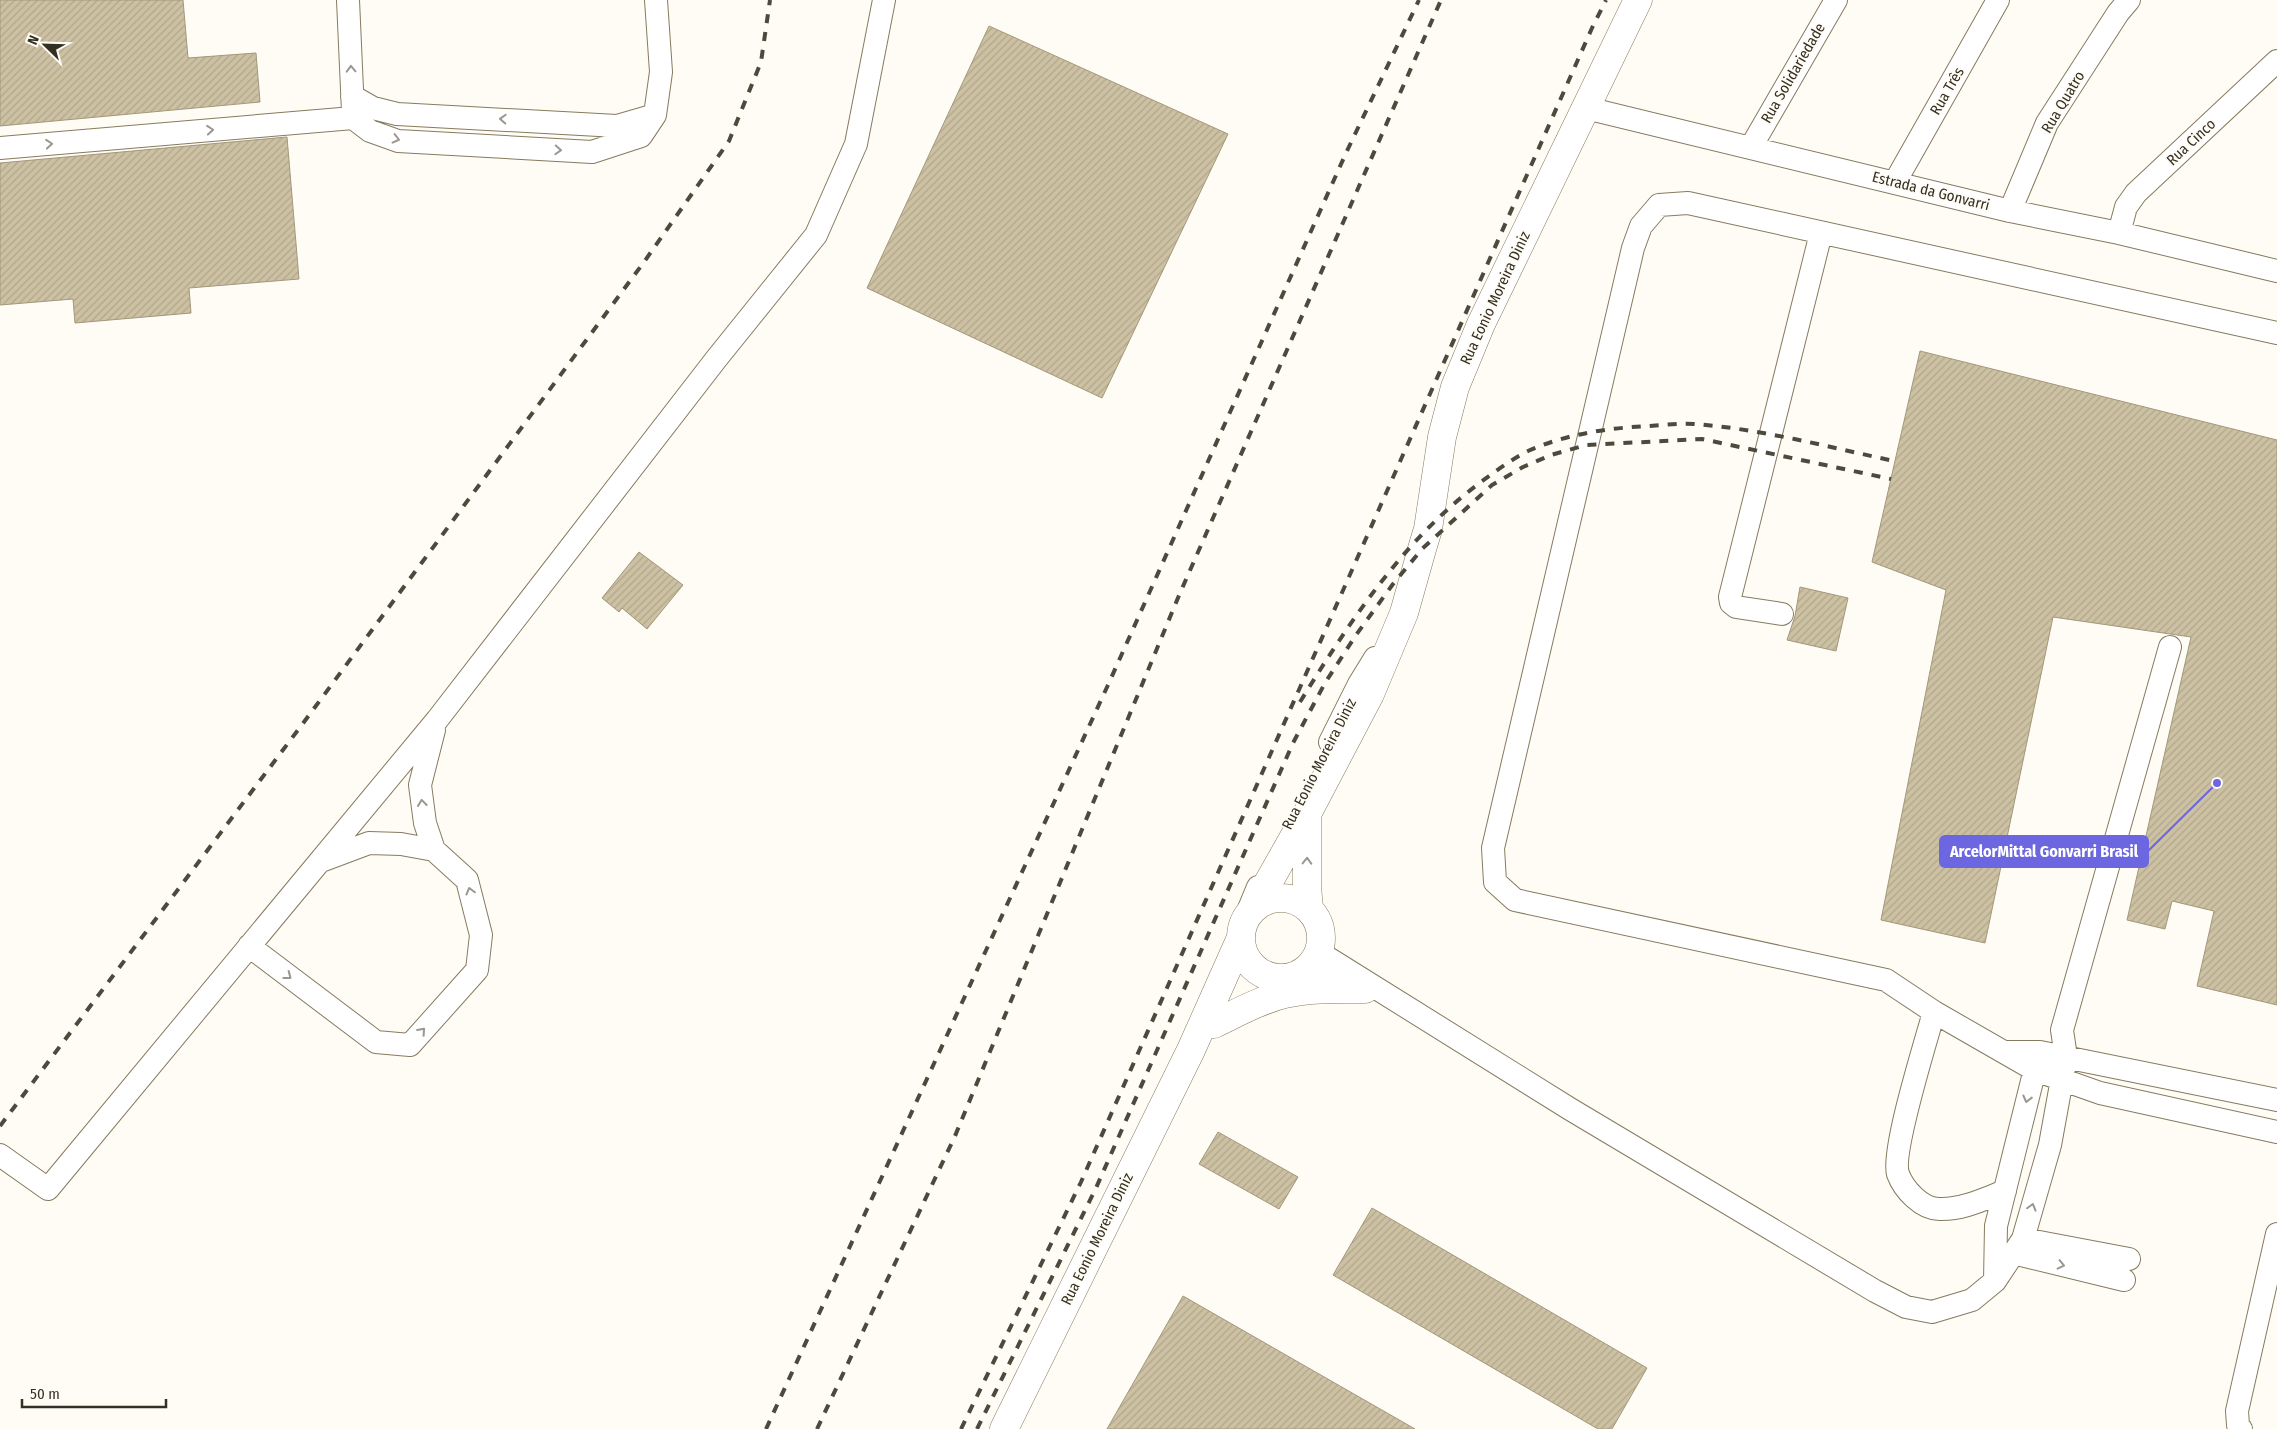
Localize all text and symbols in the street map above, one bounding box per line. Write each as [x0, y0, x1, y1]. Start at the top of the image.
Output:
north arrow [20, 20, 70, 70]
street label: Rua Solidariedade [1757, 20, 1829, 126]
text: N [24, 33, 43, 47]
street label: Rua Três [1926, 64, 1968, 118]
one-way arrow [346, 65, 356, 72]
street label: Rua Quatro [2037, 68, 2089, 136]
one-way arrow [498, 113, 506, 124]
street label: Rua Cinco [2163, 115, 2219, 169]
one-way arrow [207, 125, 215, 136]
one-way arrow [391, 133, 400, 144]
one-way arrow [45, 139, 53, 150]
one-way arrow [554, 145, 562, 156]
street label: Estrada da Gonvarri [1870, 168, 1992, 214]
street label: Rua Eonio Moreira Diniz [1456, 228, 1534, 367]
street label: Rua Eonio Moreira Diniz [1278, 695, 1360, 833]
one-way arrow [417, 799, 428, 807]
callout: ArcelorMittal Gonvarri Brasil [1940, 836, 2148, 867]
text: ArcelorMittal Gonvarri Brasil [1949, 842, 2139, 861]
one-way arrow [1302, 857, 1313, 865]
one-way arrow [465, 887, 476, 896]
one-way arrow [282, 970, 292, 979]
one-way arrow [416, 1028, 425, 1037]
one-way arrow [2023, 1094, 2033, 1102]
street label: Rua Eonio Moreira Diniz [1057, 1170, 1137, 1308]
one-way arrow [2026, 1202, 2037, 1211]
one-way arrow [2056, 1259, 2065, 1270]
scale bar [22, 1376, 166, 1408]
text: 50 m [30, 1385, 60, 1403]

